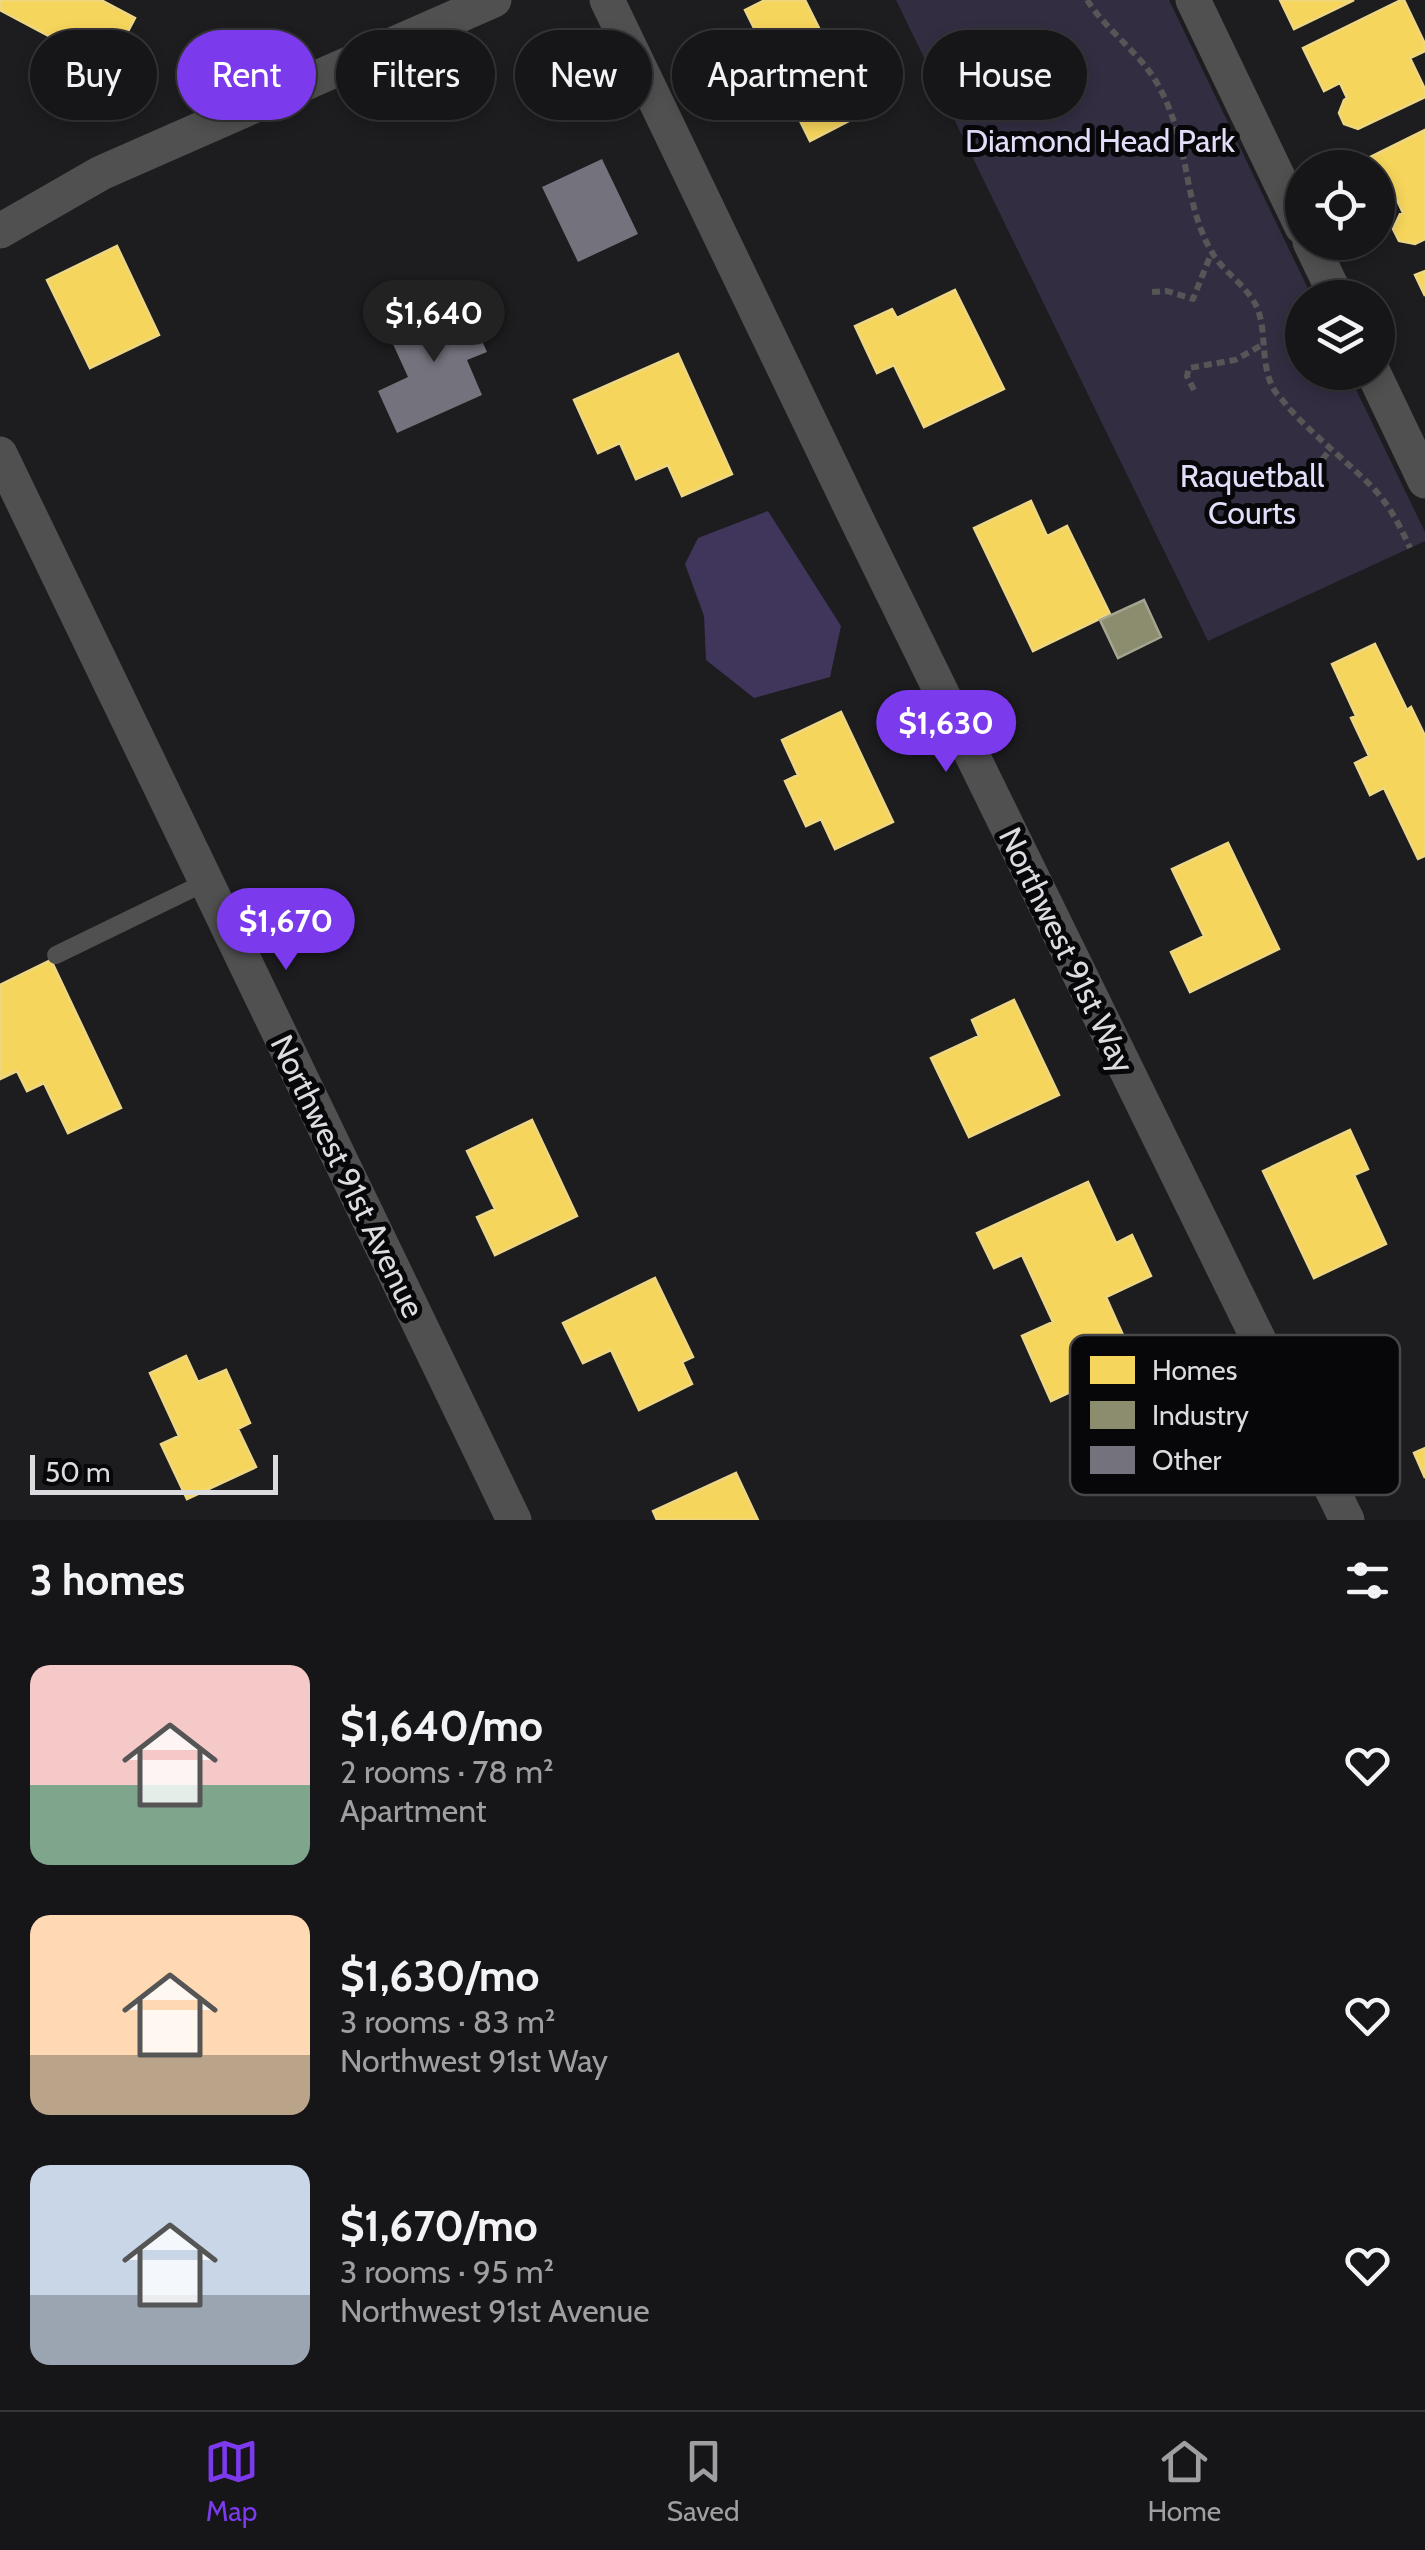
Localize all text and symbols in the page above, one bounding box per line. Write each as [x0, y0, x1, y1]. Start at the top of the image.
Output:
chip: Buy [30, 30, 157, 120]
chip: Rent [177, 30, 316, 120]
chip: Filters [336, 30, 495, 120]
chip: New [515, 30, 652, 120]
chip: Apartment [672, 30, 903, 120]
chip: House [923, 30, 1087, 120]
park label: Diamond Head Park [965, 121, 1236, 160]
map controls [1285, 150, 1395, 390]
button: locate [1285, 150, 1395, 260]
pin: $1,640 [353, 280, 515, 365]
button: layers [1285, 280, 1395, 390]
text: $1,640 [385, 293, 483, 332]
park label: Raquetball Courts [1180, 456, 1325, 532]
pin: $1,630 [865, 690, 1027, 775]
text: $1,630 [898, 703, 994, 742]
street label: Northwest 91st Way [991, 821, 1143, 1079]
pin: $1,670 [205, 888, 367, 973]
text: $1,670 [239, 901, 333, 940]
street label: Northwest 91st Avenue [263, 1028, 433, 1324]
legend [1070, 1335, 1400, 1495]
text: Homes [1152, 1353, 1237, 1387]
text: Industry [1152, 1398, 1249, 1432]
text: Other [1152, 1443, 1222, 1477]
scale bar [30, 1450, 278, 1494]
text: 50 m [45, 1455, 111, 1489]
icon: filters [1340, 1553, 1395, 1608]
text: 3 homes [30, 1554, 185, 1606]
text: $1,640/mo [340, 1700, 543, 1752]
icon: home [110, 1705, 230, 1825]
icon: heart [1340, 1738, 1395, 1793]
text: 2 rooms · 78 m² [340, 1752, 554, 1791]
text: Apartment [340, 1791, 487, 1830]
text: $1,630/mo [340, 1950, 539, 2002]
icon: home [110, 1955, 230, 2075]
icon: heart [1340, 1988, 1395, 2043]
text: 3 rooms · 83 m² [340, 2002, 555, 2041]
text: Northwest 91st Way [340, 2041, 608, 2080]
text: $1,670/mo [340, 2200, 538, 2252]
icon: home [110, 2205, 230, 2325]
icon: heart [1340, 2238, 1395, 2293]
text: 3 rooms · 95 m² [340, 2252, 554, 2291]
text: Northwest 91st Avenue [340, 2291, 650, 2330]
tab: Map [204, 2434, 259, 2528]
tab: Saved [667, 2434, 740, 2528]
tab: Home [1147, 2434, 1221, 2528]

